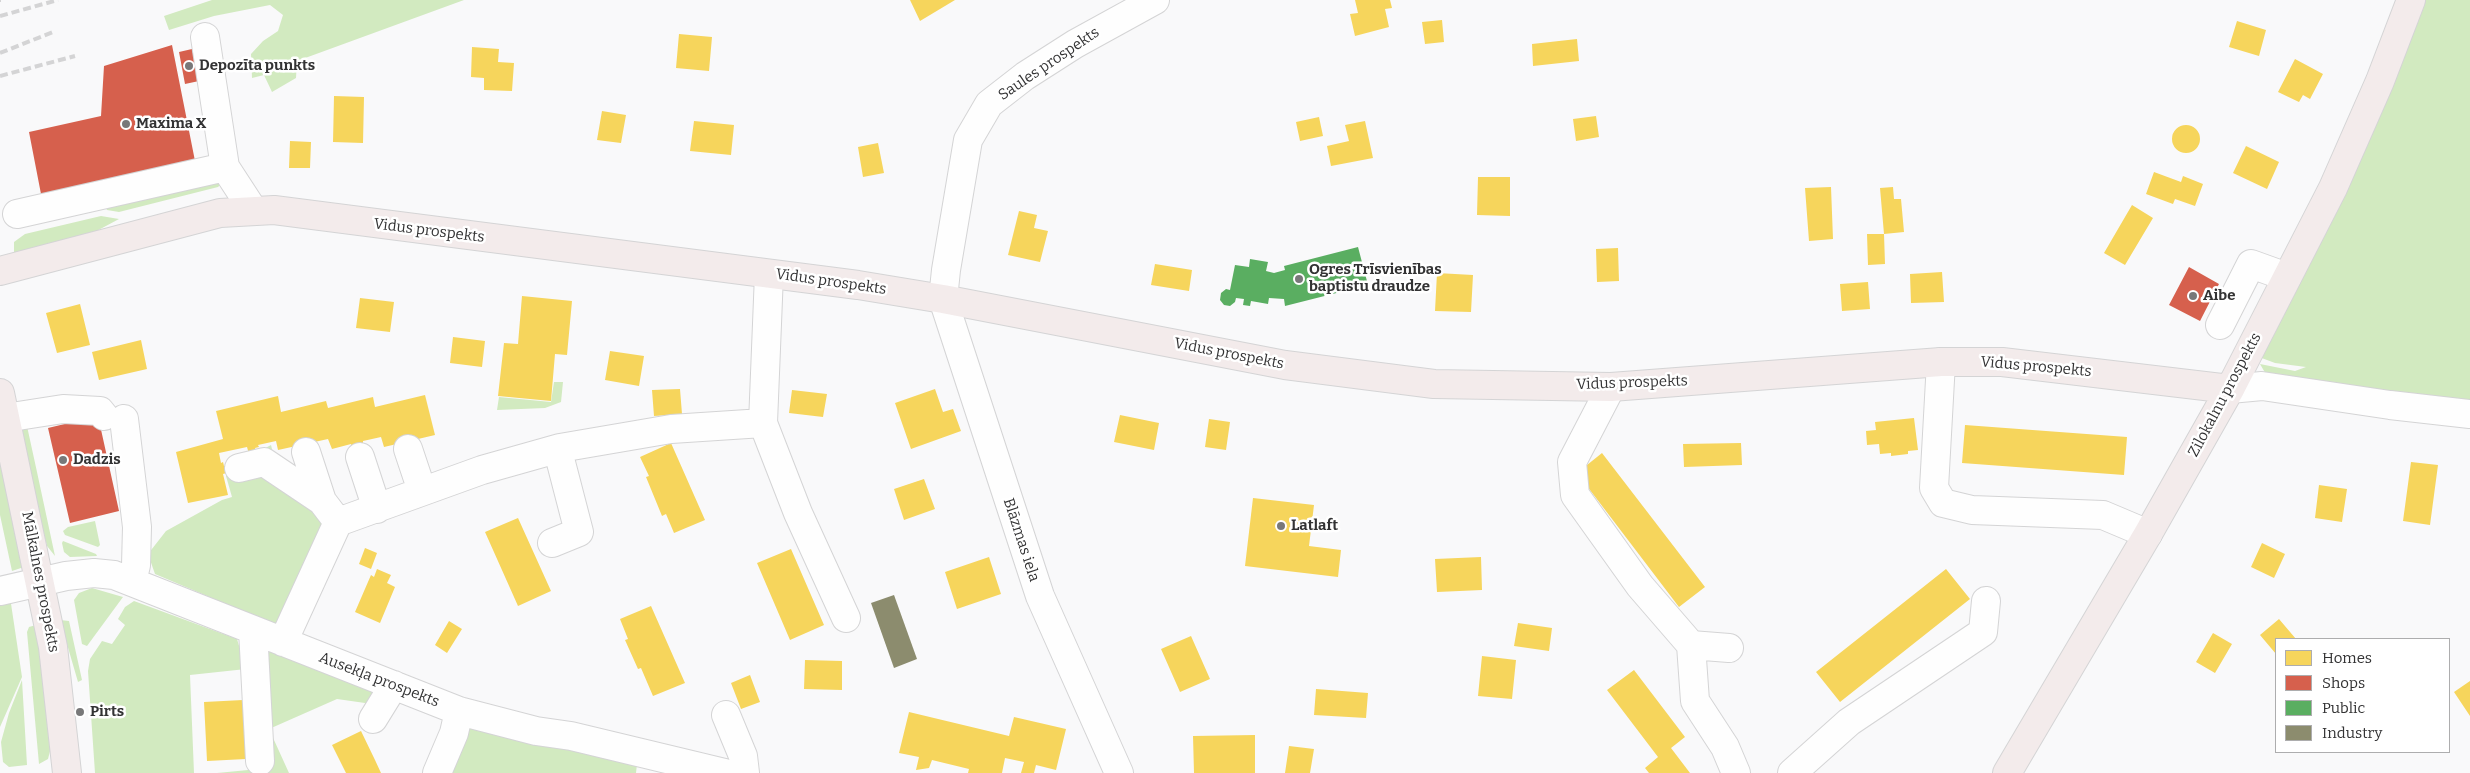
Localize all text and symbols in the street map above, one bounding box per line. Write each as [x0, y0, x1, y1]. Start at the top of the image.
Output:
street label: Saules prospekts [995, 24, 1103, 104]
place label: Depozīta punkts [199, 57, 315, 75]
marker: Depozīta punkts [183, 60, 195, 72]
place label: Maxima X [136, 115, 207, 133]
marker: Maxima X [120, 118, 132, 130]
street label: Vidus prospekts [373, 215, 485, 247]
place label: Ogres Trīsvienības baptistu draudze [1309, 261, 1442, 296]
street label: Vidus prospekts [775, 265, 887, 299]
marker: Ogres Trīsvienības baptistu draudze [1293, 273, 1305, 285]
place label: Aibe [2203, 287, 2235, 305]
marker: Aibe [2187, 290, 2199, 302]
street label: Zilokalnu prospekts [2185, 330, 2265, 460]
street label: Vidus prospekts [1173, 335, 1285, 373]
street label: Vidus prospekts [1980, 353, 2092, 381]
street label: Vidus prospekts [1576, 372, 1688, 394]
place label: Dadzis [73, 451, 121, 469]
marker: Dadzis [57, 454, 69, 466]
street label: Blāzmas iela [999, 496, 1043, 584]
street label: Mālkalnes prospekts [18, 510, 62, 654]
place label: Latlaft [1291, 517, 1338, 535]
marker: Latlaft [1275, 520, 1287, 532]
legend [2275, 638, 2450, 753]
street label: Ausekļa prospekts [316, 649, 442, 711]
text: Homes [2322, 649, 2372, 667]
text: Shops [2322, 674, 2365, 692]
text: Public [2322, 699, 2365, 717]
place label: Pirts [90, 703, 124, 721]
marker: Pirts [74, 706, 86, 718]
text: Industry [2322, 724, 2382, 742]

